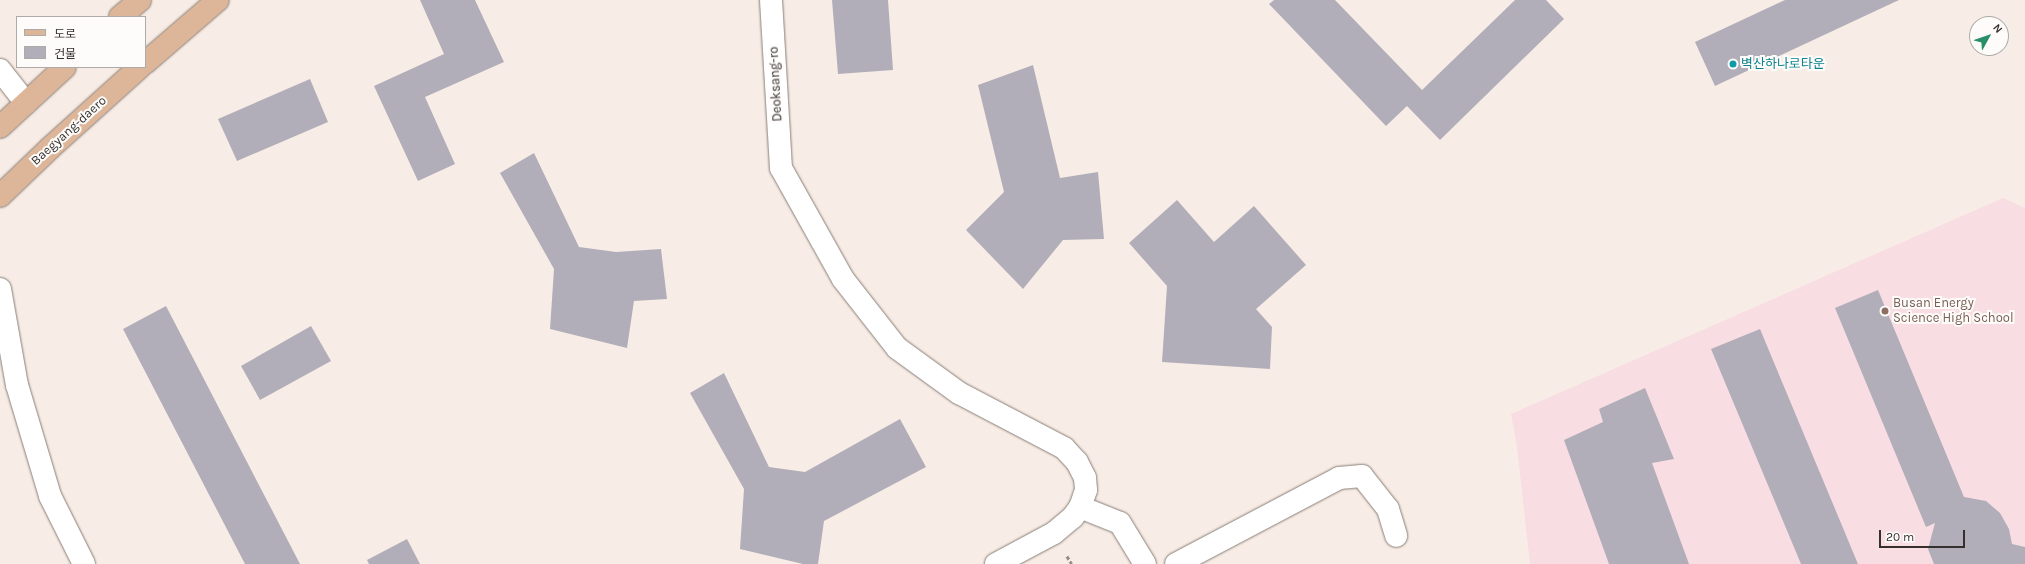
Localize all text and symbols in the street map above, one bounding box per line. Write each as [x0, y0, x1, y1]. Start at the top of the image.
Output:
legend [16, 16, 146, 68]
north arrow [1969, 16, 2009, 56]
text: N [1990, 21, 2005, 36]
text: 도로 [54, 27, 76, 41]
street label: Deoksang-ro [766, 46, 786, 122]
text: 건물 [54, 47, 76, 61]
place label: 벽산하나로타운 [1741, 56, 1825, 72]
marker: 벽산하나로타운 [1728, 59, 1738, 69]
street label: Baegyang-daero [28, 93, 110, 169]
place label: Busan Energy Science High School [1893, 296, 2014, 327]
marker: Busan Energy Science High School [1880, 306, 1890, 316]
scale bar [1881, 522, 1967, 548]
text: 20 m [1886, 530, 1914, 544]

